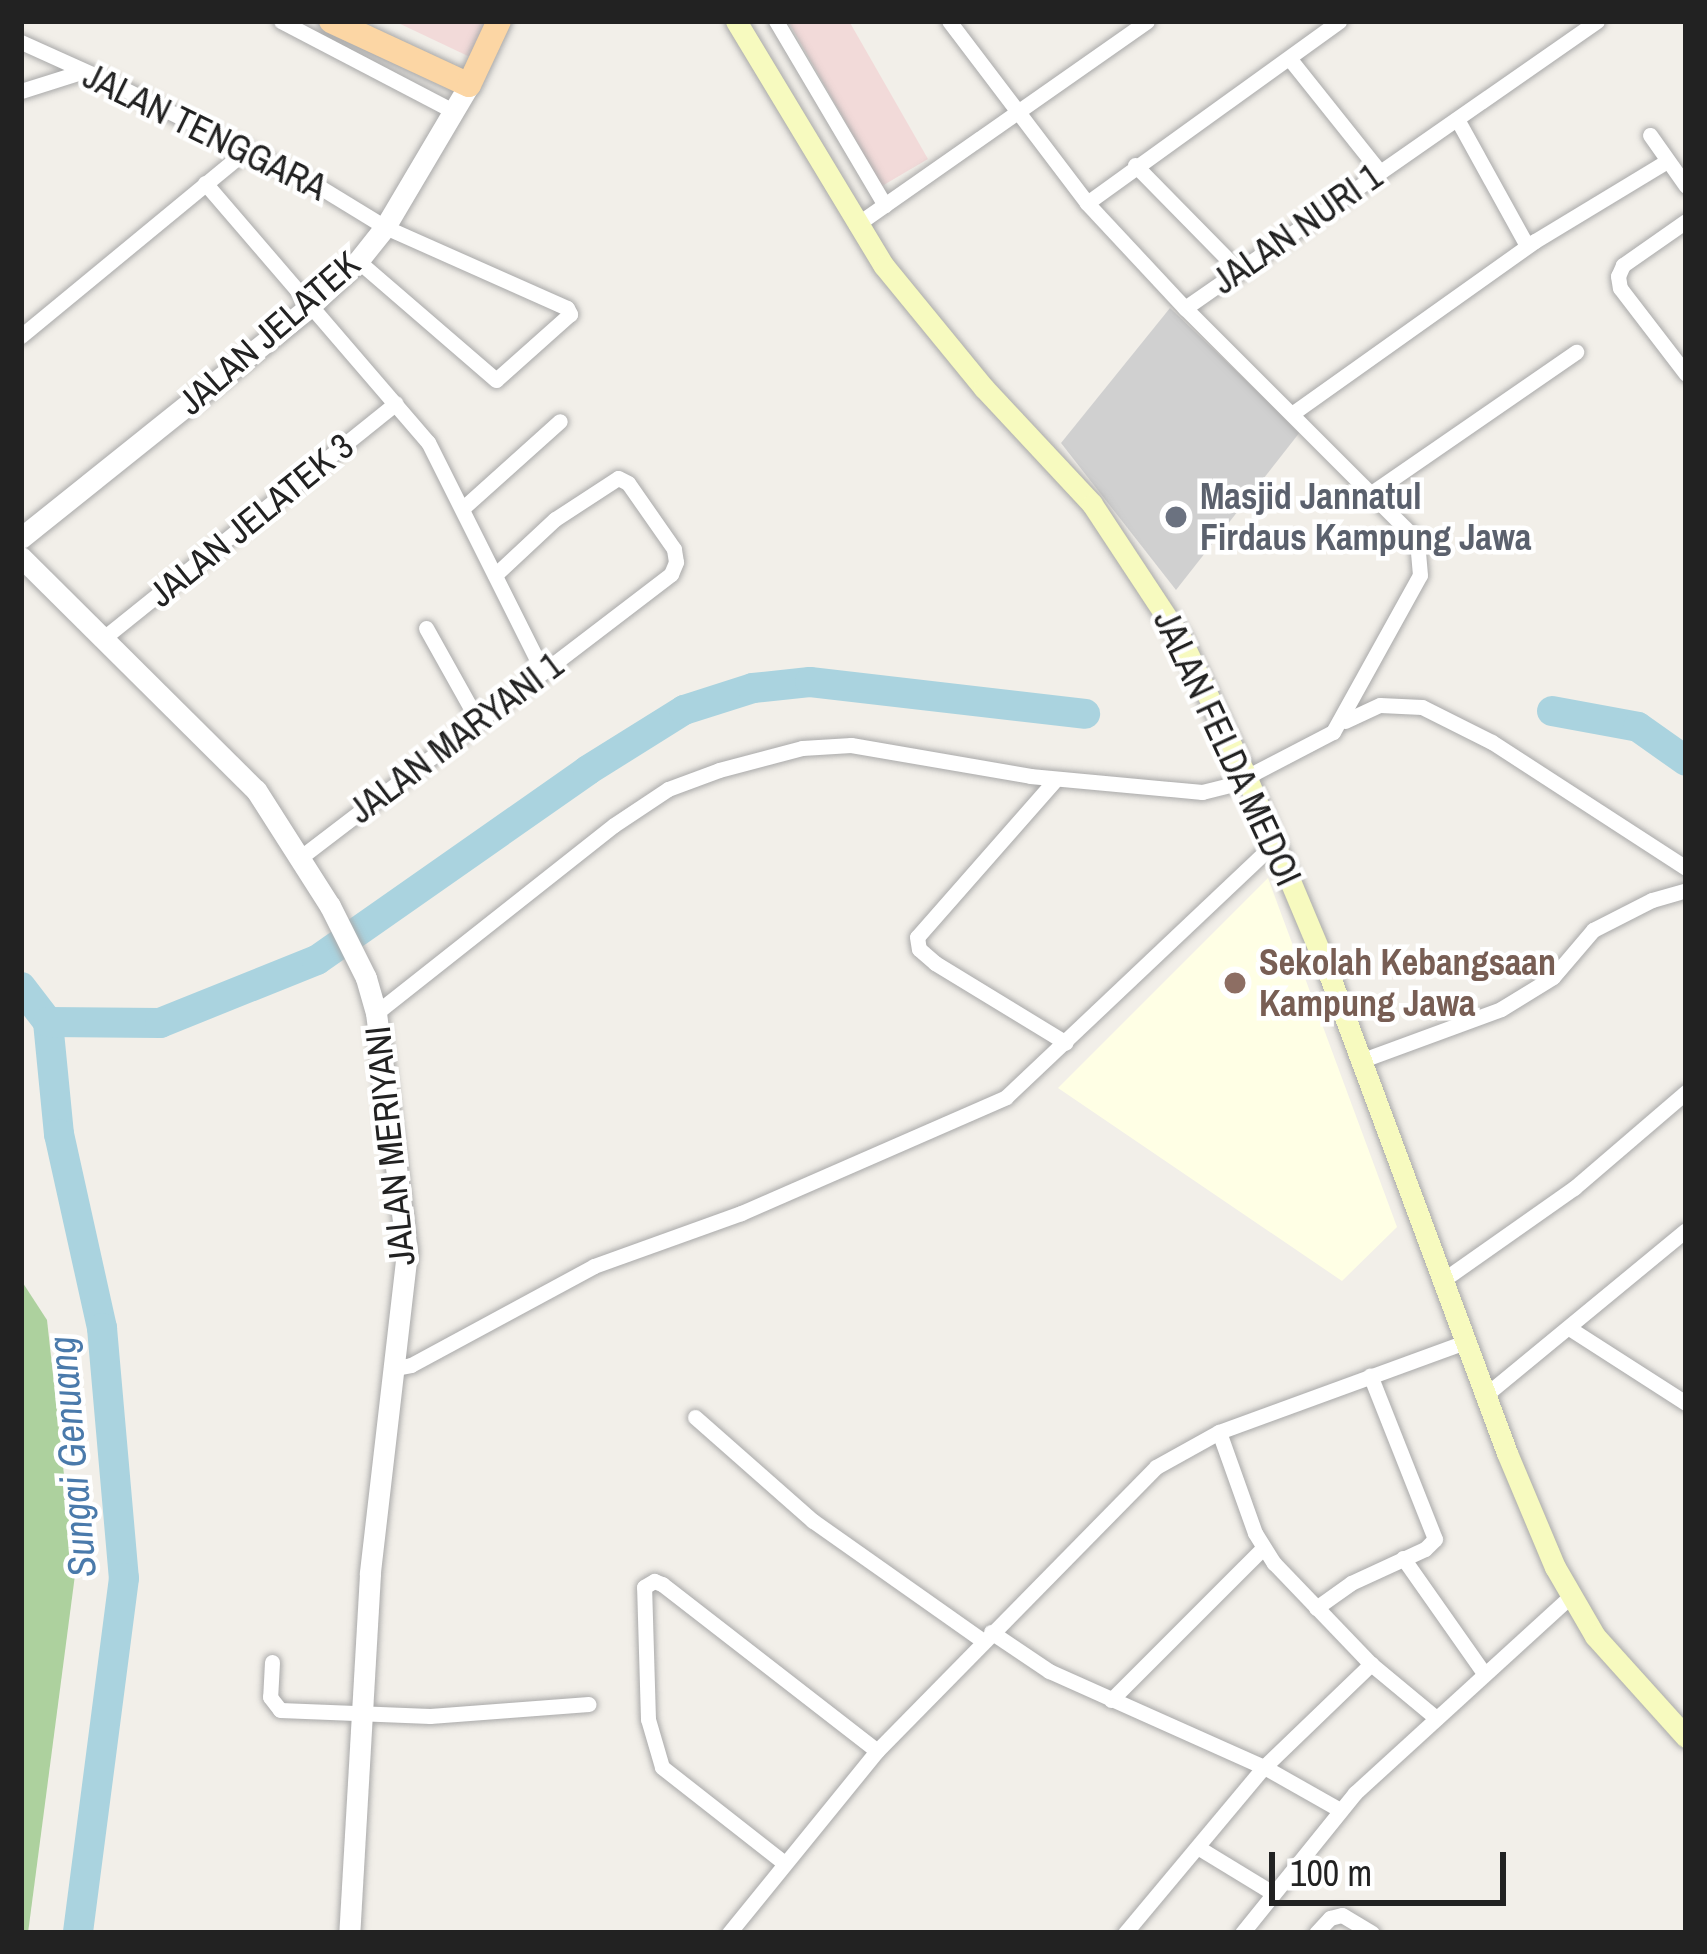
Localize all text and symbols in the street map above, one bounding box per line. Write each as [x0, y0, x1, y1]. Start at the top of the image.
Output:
street label: JALAN TENGGARA [76, 54, 334, 210]
street label: JALAN NURI 1 [1204, 155, 1390, 303]
street label: JALAN JELATEK [170, 243, 368, 423]
street label: JALAN JELATEK 3 [140, 424, 362, 616]
place label: Masjid Jannatul Firdaus Kampung Jawa [1200, 474, 1531, 559]
marker: Masjid Jannatul Firdaus Kampung Jawa [1163, 504, 1189, 530]
street label: JALAN FELDA MEDOI [1144, 603, 1310, 893]
street label: JALAN MARYANI 1 [341, 644, 571, 832]
place label: Sekolah Kebangsaan Kampung Jawa [1259, 940, 1556, 1025]
marker: Sekolah Kebangsaan Kampung Jawa [1222, 970, 1248, 996]
street label: JALAN MERIYANI [356, 1024, 424, 1268]
water label: Sungai Genuang [38, 1335, 106, 1579]
scale bar [1275, 1828, 1512, 1902]
text: 100 m [1290, 1849, 1372, 1897]

